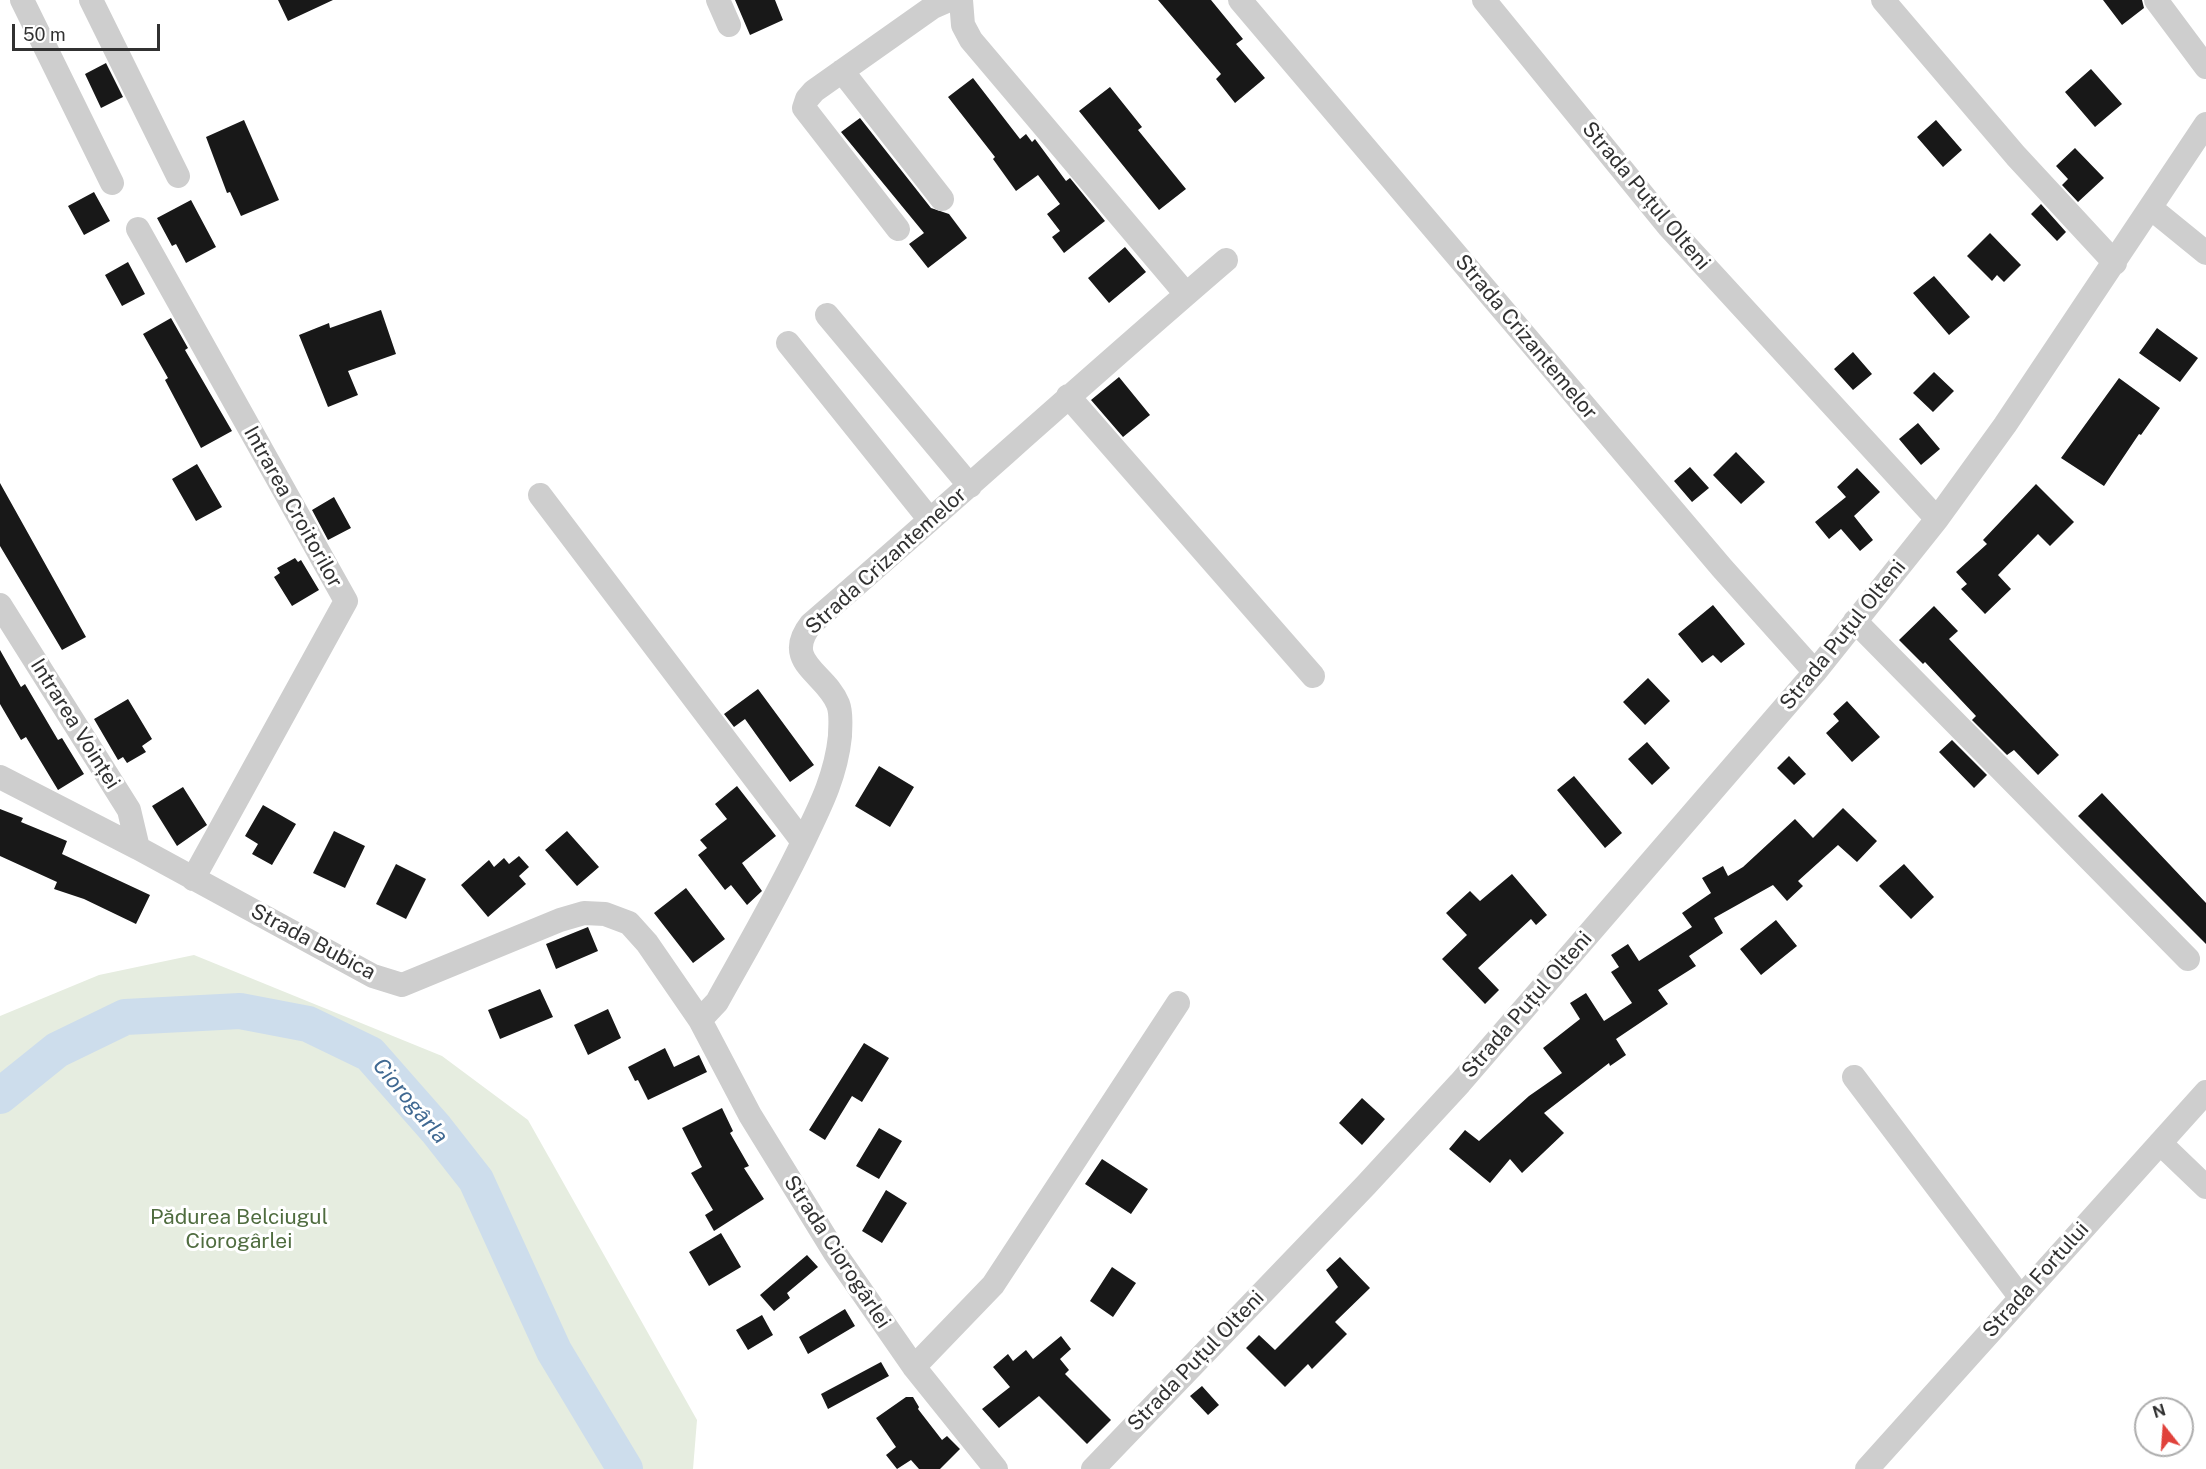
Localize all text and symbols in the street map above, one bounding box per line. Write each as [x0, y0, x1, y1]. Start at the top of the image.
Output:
scale bar [15, 12, 164, 50]
text: 50 m [23, 24, 66, 45]
street label: Strada Puțul Olteni [1577, 117, 1715, 275]
street label: Strada Crizantemelor [1450, 249, 1602, 425]
street label: Intrarea Croitorilor [238, 422, 348, 592]
street label: Strada Crizantemelor [800, 482, 972, 640]
street label: Strada Puțul Olteni [1775, 555, 1911, 715]
street label: Intrarea Voinței [25, 654, 125, 794]
street label: Strada Bubica [246, 899, 380, 985]
street label: Strada Puțul Olteni [1457, 927, 1597, 1083]
water label: Ciorogârla [367, 1053, 453, 1149]
street label: Strada Ciorogârlei [778, 1171, 896, 1333]
park label: Pădurea Belciugul Ciorogârlei [150, 1205, 328, 1255]
street label: Strada Fortului [1978, 1217, 2094, 1343]
street label: Strada Puțul Olteni [1122, 1285, 1270, 1437]
north arrow [2134, 1397, 2194, 1457]
text: N [2150, 1400, 2168, 1422]

